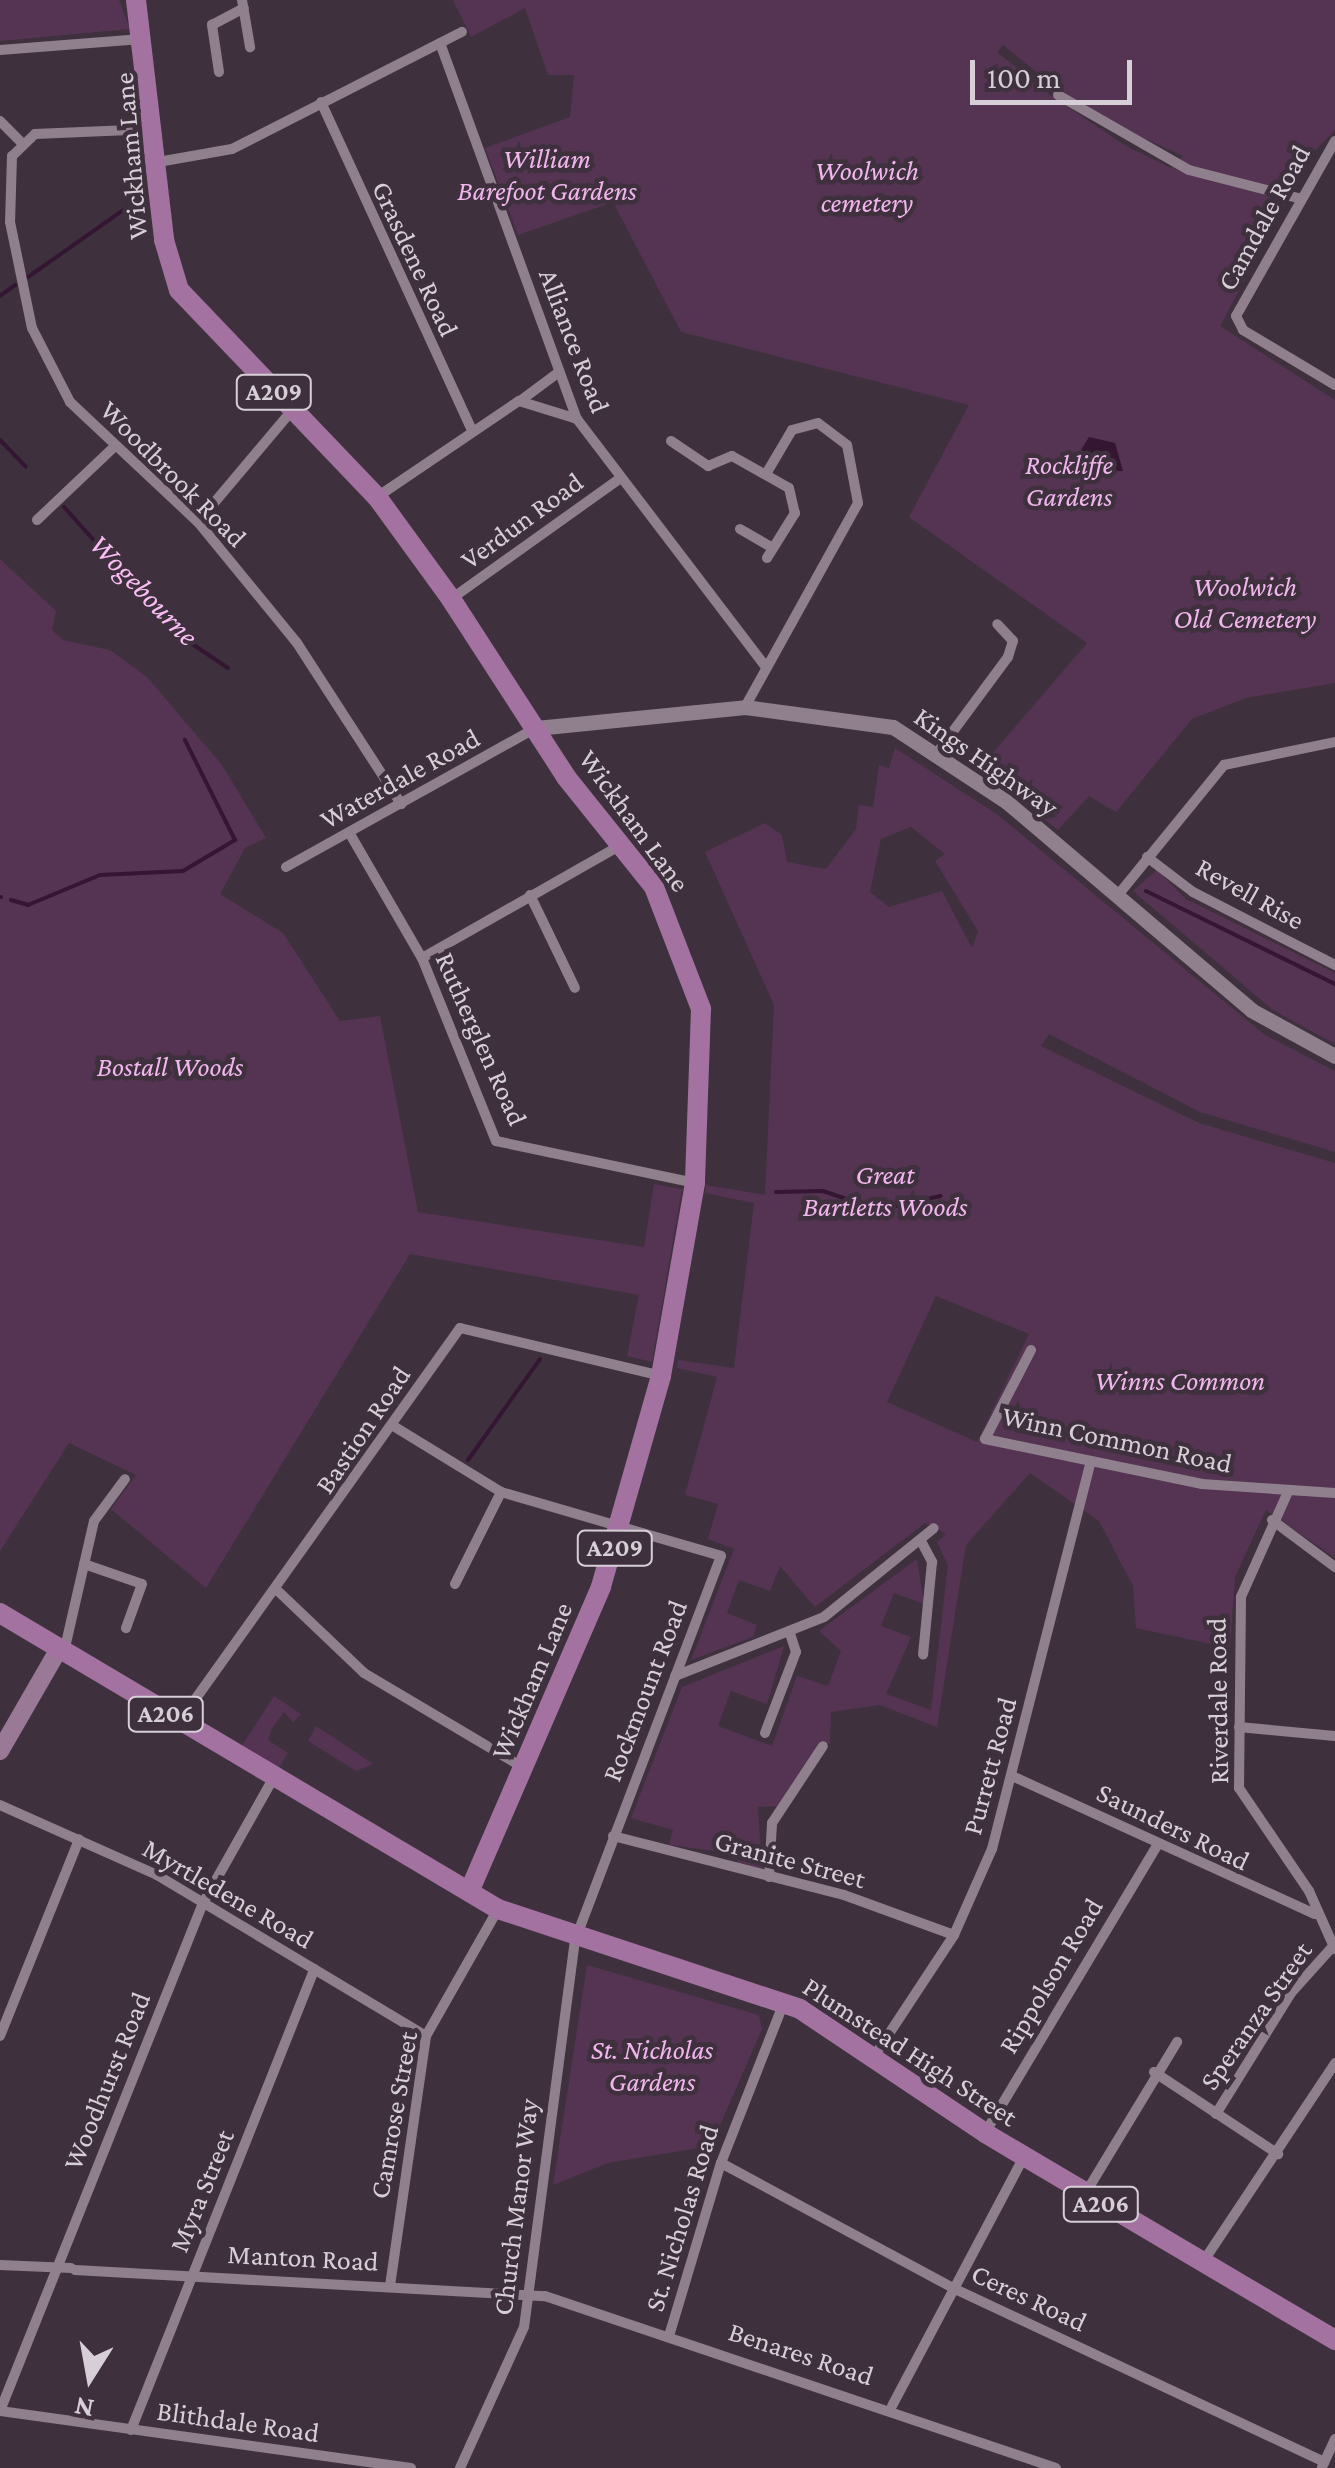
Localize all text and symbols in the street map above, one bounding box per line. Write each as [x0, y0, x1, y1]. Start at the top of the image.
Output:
scale bar [975, 40, 1138, 102]
text: 100 m [987, 61, 1061, 94]
street label: Wickham Lane [107, 71, 155, 241]
street label: Camdale Road [1210, 139, 1318, 297]
park label: William Barefoot Gardens [457, 142, 637, 208]
park label: Woolwich cemetery [815, 154, 919, 220]
street label: Grasdene Road [364, 176, 466, 342]
street label: Alliance Road [531, 264, 617, 418]
road number: A209 [234, 372, 314, 412]
street label: Woodbrook Road [93, 394, 253, 554]
park label: Rockliffe Gardens [1025, 448, 1113, 514]
street label: Verdun Road [454, 465, 590, 577]
water label: Wogebourne [82, 526, 206, 654]
park label: Woolwich Old Cemetery [1173, 570, 1317, 636]
street label: Kings Highway [907, 700, 1065, 824]
street label: Waterdale Road [314, 721, 486, 837]
street label: Wickham Lane [571, 743, 697, 899]
street label: Revell Rise [1190, 851, 1310, 937]
street label: Rutherglen Road [428, 947, 534, 1131]
park label: Bostall Woods [97, 1050, 243, 1084]
park label: Great Bartletts Woods [803, 1158, 967, 1224]
street label: Bastion Road [308, 1360, 418, 1500]
park label: Winns Common [1095, 1364, 1265, 1398]
street label: Winn Common Road [999, 1399, 1235, 1481]
road number: A209 [575, 1528, 655, 1568]
street label: Rockmount Road [595, 1596, 695, 1786]
street label: Wickham Lane [484, 1597, 580, 1765]
street label: Riverdale Road [1200, 1617, 1236, 1785]
road number: A206 [126, 1694, 206, 1734]
street label: Purrett Road [956, 1694, 1024, 1838]
street label: Saunders Road [1091, 1776, 1255, 1878]
street label: Granite Street [711, 1824, 869, 1896]
street label: Myrtledene Road [137, 1832, 319, 1956]
street label: Rippolson Road [991, 1892, 1111, 2060]
street label: Speranza Street [1193, 1935, 1319, 2097]
street label: Plumstead High Street [796, 1970, 1024, 2134]
street label: Woodhurst Road [56, 1987, 158, 2175]
street label: Camrose Street [363, 2029, 425, 2201]
park label: St. Nicholas Gardens [591, 2033, 713, 2099]
street label: Church Manor Way [486, 2097, 546, 2317]
street label: St. Nicholas Road [638, 2121, 726, 2315]
street label: Myra Street [162, 2125, 242, 2257]
road number: A206 [1061, 2184, 1141, 2224]
street label: Manton Road [227, 2237, 379, 2279]
street label: Ceres Road [966, 2257, 1092, 2339]
street label: Benares Road [724, 2315, 878, 2393]
north arrow [40, 2328, 140, 2428]
text: N [72, 2391, 97, 2425]
street label: Blithdale Road [155, 2394, 321, 2450]

